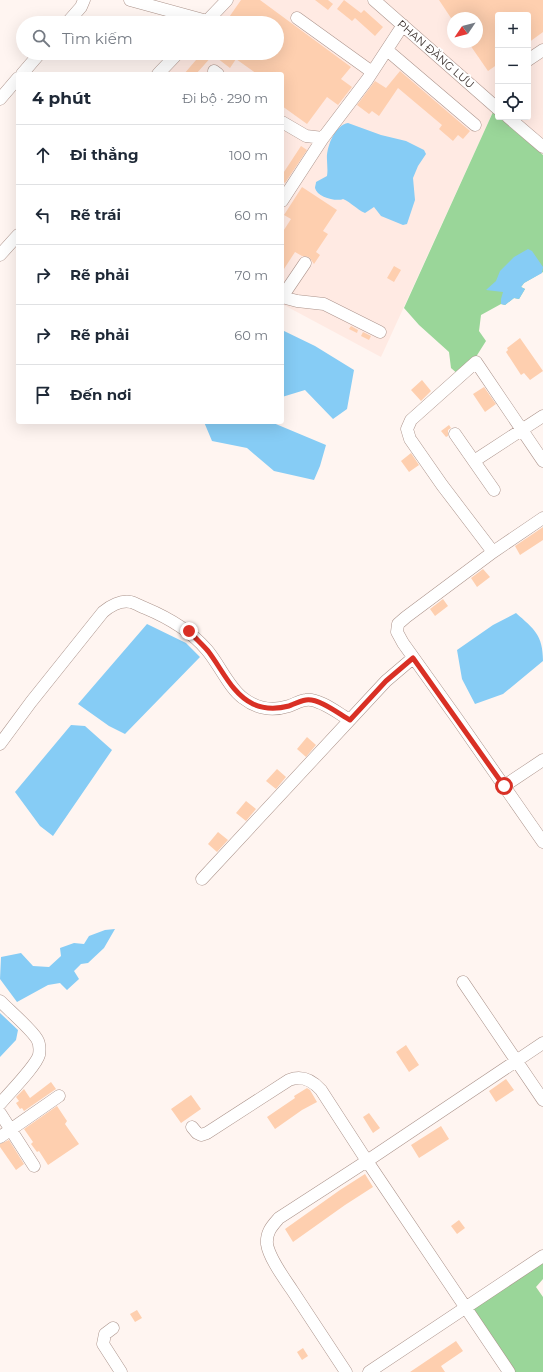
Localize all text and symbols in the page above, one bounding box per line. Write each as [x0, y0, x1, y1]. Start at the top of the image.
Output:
north arrow [447, 12, 483, 48]
map controls [495, 12, 531, 120]
button: + [495, 12, 531, 48]
search box [16, 16, 284, 60]
street label: PHAN ĐĂNG LƯU [395, 17, 477, 91]
icon: search [30, 27, 52, 49]
text: Tìm kiếm [62, 29, 133, 48]
button: − [495, 48, 531, 84]
button: locate [495, 84, 531, 120]
text: 4 phút [32, 88, 91, 108]
text: Đi bộ · 290 m [182, 90, 268, 106]
icon: ahead [32, 144, 54, 166]
text: Đi thẳng [70, 145, 138, 164]
text: 100 m [229, 147, 268, 163]
icon: left [32, 204, 54, 226]
text: Rẽ trái [70, 205, 121, 224]
text: 60 m [234, 207, 268, 223]
icon: right [32, 264, 54, 286]
text: Rẽ phải [70, 265, 129, 284]
text: 70 m [235, 267, 268, 283]
icon: right [32, 324, 54, 346]
text: Rẽ phải [70, 325, 129, 344]
text: 60 m [234, 327, 268, 343]
icon: arrive [32, 384, 54, 406]
text: Đến nơi [70, 385, 131, 404]
route end [180, 622, 198, 640]
route start [495, 777, 513, 795]

